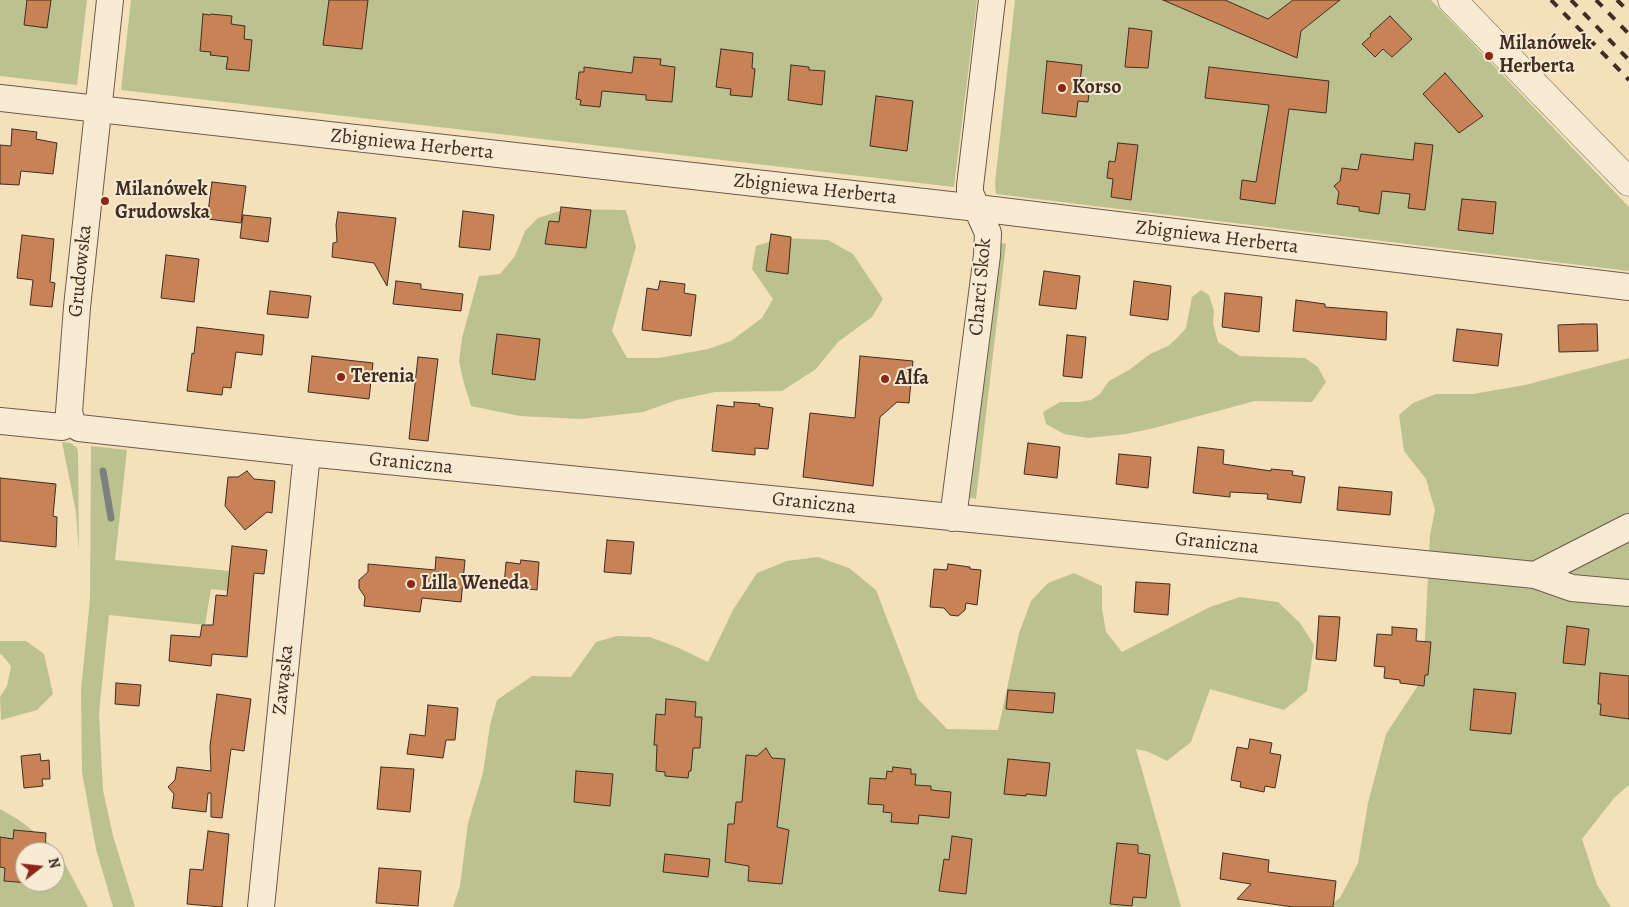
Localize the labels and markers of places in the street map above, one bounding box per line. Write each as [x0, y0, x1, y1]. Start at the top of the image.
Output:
place label: Milanówek Herberta [1499, 32, 1591, 79]
marker: Milanówek Herberta [1483, 50, 1495, 62]
place label: Korso [1072, 76, 1121, 100]
marker: Korso [1056, 82, 1068, 94]
place label: Milanówek Grudowska [115, 178, 210, 225]
marker: Milanówek Grudowska [99, 195, 111, 207]
place label: Terenia [351, 365, 415, 389]
place label: Alfa [895, 367, 929, 391]
marker: Terenia [335, 371, 347, 383]
marker: Alfa [879, 373, 891, 385]
place label: Lilla Weneda [421, 572, 529, 596]
marker: Lilla Weneda [405, 578, 417, 590]

